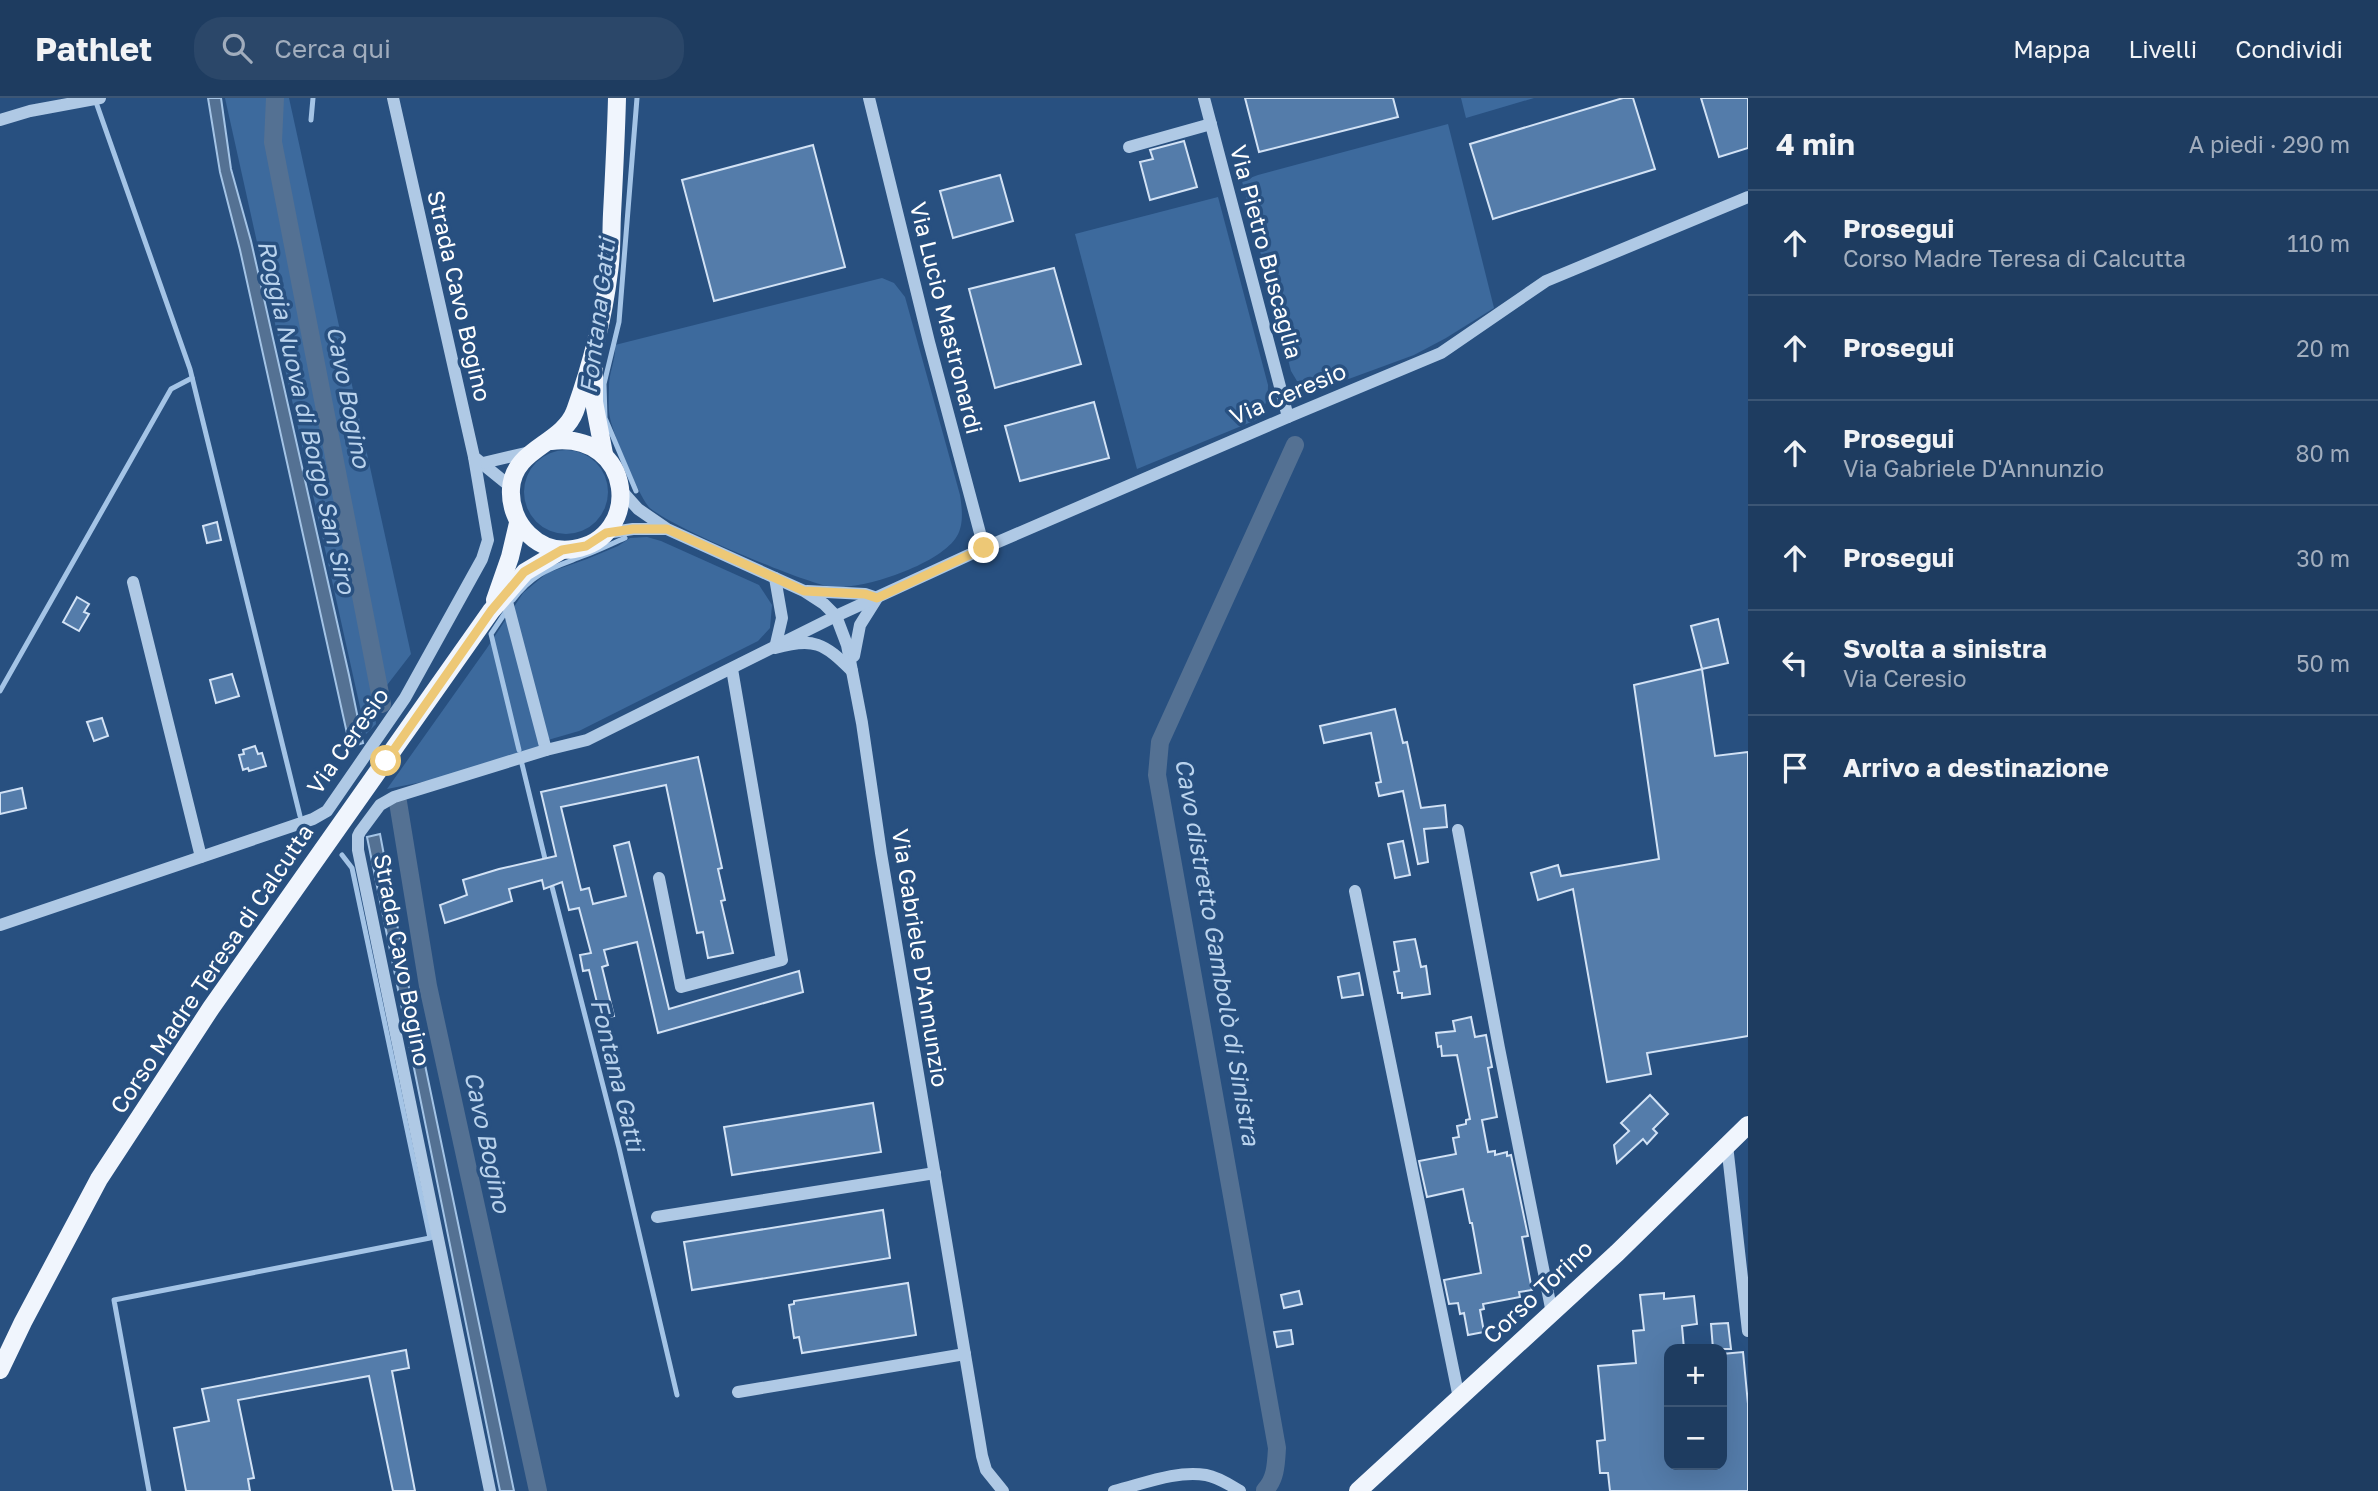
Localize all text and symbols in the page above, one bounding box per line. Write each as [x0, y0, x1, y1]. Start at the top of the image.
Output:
search box [194, 17, 684, 80]
text: Pathlet [35, 29, 152, 68]
icon: search [218, 29, 256, 67]
text: Cerca qui [274, 33, 391, 64]
text: Mappa [2013, 34, 2090, 63]
text: Livelli [2128, 34, 2197, 63]
text: Condividi [2235, 34, 2343, 63]
text: 4 min [1776, 126, 1855, 162]
text: A piedi · 290 m [2189, 130, 2350, 158]
street label: Via Pietro Buscaglia [1225, 142, 1309, 362]
street label: Strada Cavo Bogino [422, 188, 498, 404]
street label: Via Lucio Mastronardi [905, 199, 989, 437]
text: Prosegui [1843, 213, 1954, 244]
icon: ahead [1776, 224, 1814, 262]
text: 110 m [2287, 229, 2350, 257]
water label: Fontana Gatti [573, 234, 621, 395]
water label: Roggia Nuova di Borgo San Siro [252, 237, 363, 598]
text: Corso Madre Teresa di Calcutta [1843, 244, 2186, 272]
water label: Cavo Bogino [321, 323, 378, 472]
icon: ahead [1776, 329, 1814, 367]
text: Prosegui [1843, 332, 1954, 363]
text: 20 m [2296, 334, 2350, 362]
street label: Via Ceresio [1225, 356, 1350, 430]
text: Prosegui [1843, 423, 1954, 454]
icon: ahead [1776, 434, 1814, 472]
text: 80 m [2296, 439, 2350, 467]
text: Via Gabriele D'Annunzio [1843, 454, 2104, 482]
route end [968, 532, 999, 563]
icon: ahead [1776, 539, 1814, 577]
text: Prosegui [1843, 542, 1954, 573]
text: 30 m [2296, 544, 2350, 572]
text: Svolta a sinistra [1843, 633, 2047, 664]
icon: left [1776, 644, 1814, 682]
text: 50 m [2296, 649, 2350, 677]
text: Via Ceresio [1843, 664, 1967, 692]
street label: Via Ceresio [300, 682, 394, 799]
route start [370, 745, 401, 776]
icon: arrive [1776, 749, 1814, 787]
text: Arrivo a destinazione [1843, 752, 2109, 783]
water label: Cavo distretto Gambolò di Sinistra [1170, 756, 1267, 1149]
street label: Corso Madre Teresa di Calcutta [104, 818, 319, 1118]
street label: Via Gabriele D'Annunzio [887, 827, 955, 1089]
street label: Strada Cavo Bogino [369, 851, 437, 1068]
water label: Fontana Gatti [586, 995, 652, 1156]
water label: Cavo Bogino [458, 1068, 518, 1217]
street label: Corso Torino [1477, 1234, 1598, 1349]
map controls [1664, 1344, 1727, 1470]
button: + [1664, 1344, 1727, 1407]
button: − [1664, 1407, 1727, 1470]

